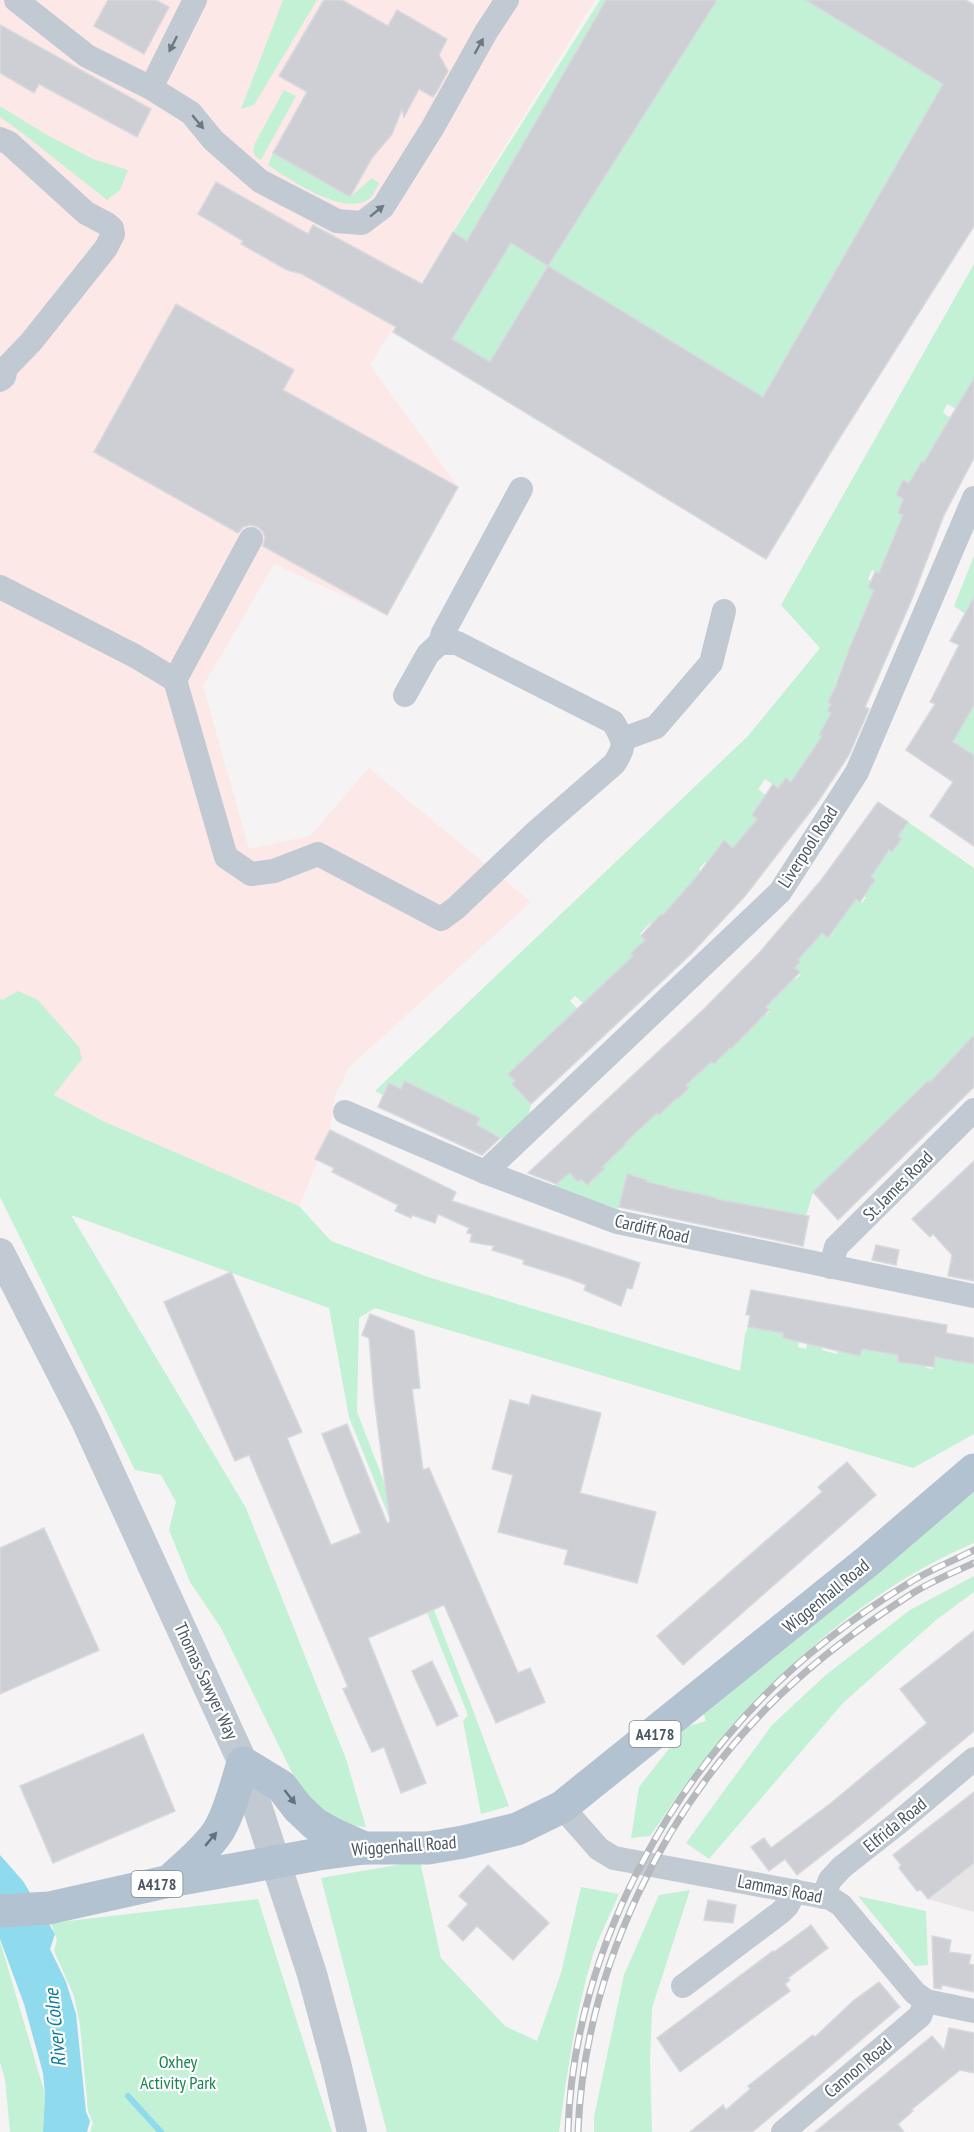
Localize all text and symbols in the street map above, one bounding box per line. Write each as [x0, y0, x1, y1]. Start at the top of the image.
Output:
one-way arrow [169, 35, 179, 53]
one-way arrow [474, 37, 484, 54]
one-way arrow [191, 114, 204, 129]
one-way arrow [369, 205, 385, 218]
street label: Liverpool Road [773, 802, 843, 892]
street label: St. James Road [858, 1146, 938, 1226]
street label: Cardiff Road [613, 1209, 692, 1248]
street label: Wiggenhall Road [778, 1554, 874, 1638]
street label: Thomas Sawyer Way [169, 1619, 244, 1743]
road number: A4178 [630, 1721, 680, 1747]
one-way arrow [283, 1789, 296, 1805]
street label: Elfrida Road [858, 1792, 931, 1857]
street label: Wiggenhall Road [351, 1830, 457, 1861]
one-way arrow [204, 1832, 217, 1847]
street label: Lammas Road [736, 1869, 824, 1908]
road number: A4178 [132, 1871, 182, 1897]
water label: River Colne [38, 1986, 72, 2068]
street label: Cannon Road [819, 2033, 896, 2103]
park label: Oxhey Activity Park [140, 2050, 216, 2094]

